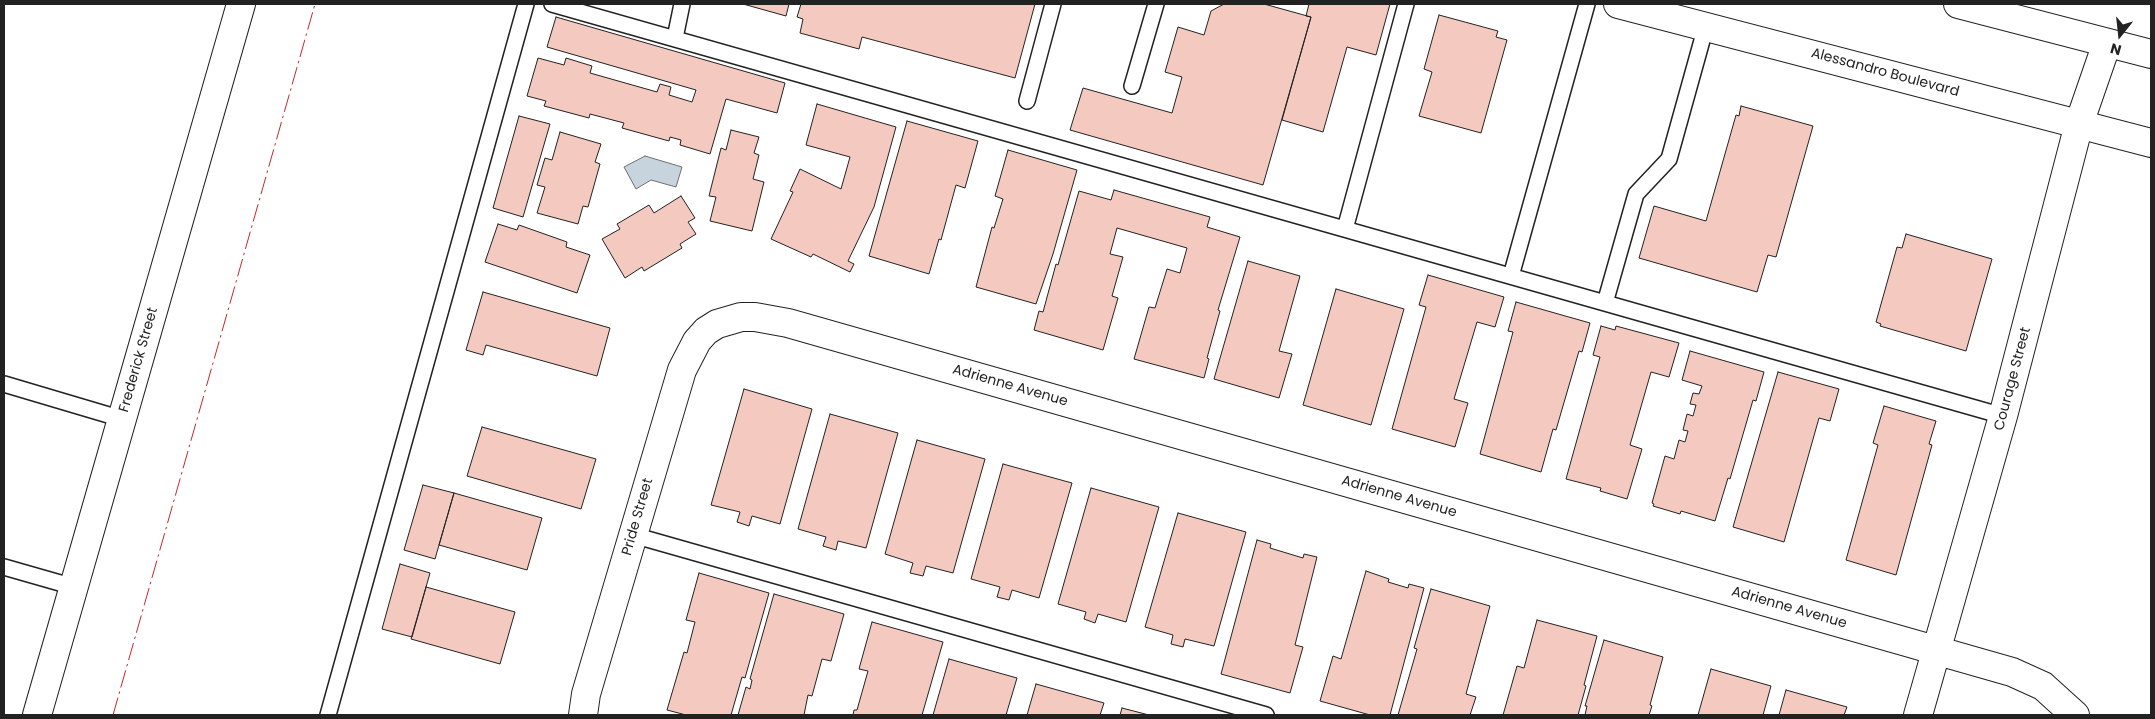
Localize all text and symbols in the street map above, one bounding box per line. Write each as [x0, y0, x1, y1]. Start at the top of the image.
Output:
north arrow [2095, 10, 2145, 60]
text: N [2108, 38, 2124, 60]
street label: Alessandro Boulevard [1809, 45, 1961, 101]
street label: Frederick Street [116, 306, 162, 414]
street label: Courage Street [1991, 325, 2035, 433]
street label: Adrienne Avenue [950, 362, 1070, 410]
street label: Adrienne Avenue [1339, 473, 1459, 521]
street label: Pride Street [619, 476, 657, 558]
street label: Adrienne Avenue [1729, 584, 1849, 632]

